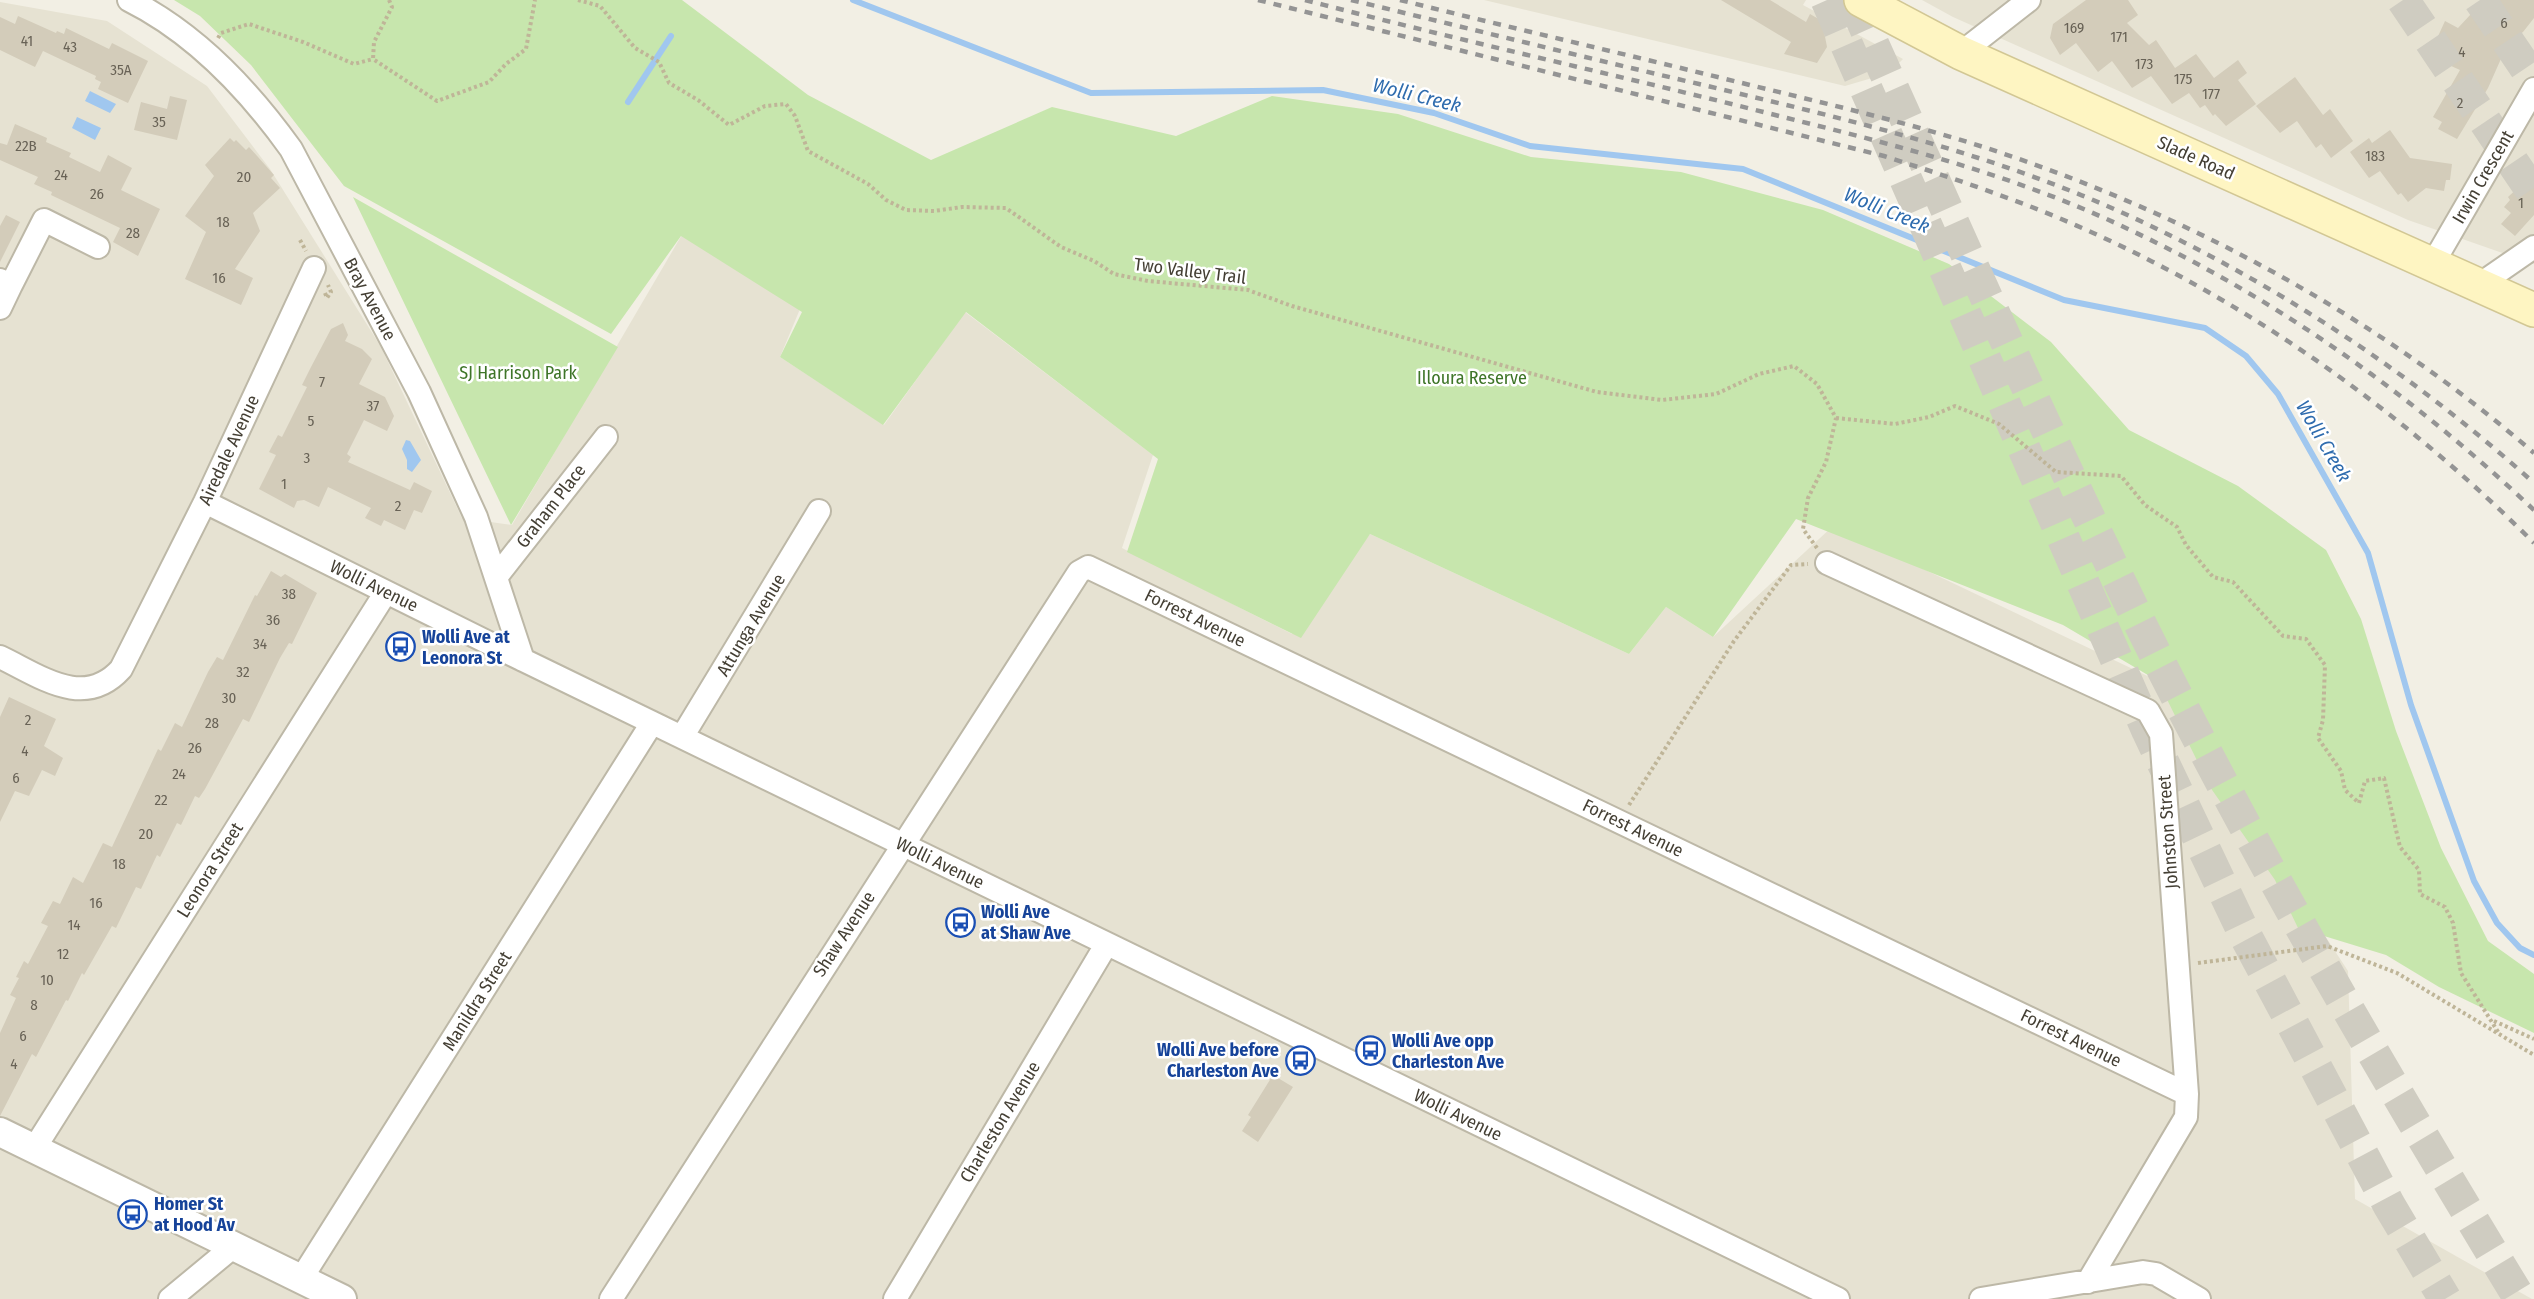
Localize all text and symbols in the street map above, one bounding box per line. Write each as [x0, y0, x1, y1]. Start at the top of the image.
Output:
house number: 6 [2500, 14, 2508, 32]
house number: 169 [2064, 19, 2084, 37]
house number: 171 [2110, 28, 2128, 46]
house number: 41 [21, 32, 33, 50]
house number: 43 [63, 38, 77, 56]
house number: 4 [2458, 43, 2466, 61]
house number: 173 [2135, 55, 2154, 73]
house number: 35A [110, 61, 132, 79]
house number: 175 [2174, 70, 2192, 88]
water label: Wolli Creek [1370, 72, 1464, 118]
house number: 177 [2202, 85, 2220, 103]
house number: 2 [2457, 94, 2464, 112]
house number: 35 [152, 113, 166, 131]
street label: Irwin Crescent [2447, 126, 2519, 227]
street label: Slade Road [2154, 131, 2238, 185]
house number: 22B [15, 137, 37, 155]
house number: 183 [2365, 147, 2385, 165]
house number: 24 [54, 166, 68, 184]
house number: 20 [237, 168, 251, 186]
water label: Wolli Creek [1841, 182, 1933, 238]
house number: 26 [90, 185, 104, 203]
house number: 1 [2518, 194, 2524, 212]
house number: 18 [216, 213, 230, 231]
house number: 28 [126, 224, 140, 242]
street label: Two Valley Trail [1133, 253, 1247, 289]
street label: Bray Avenue [339, 254, 401, 344]
house number: 16 [212, 269, 226, 287]
park label: SJ Harrison Park [459, 362, 577, 384]
park label: Illoura Reserve [1417, 367, 1527, 389]
house number: 7 [319, 373, 325, 391]
street label: Airedale Avenue [194, 391, 264, 509]
water label: Wolli Creek [2291, 396, 2357, 486]
house number: 37 [367, 397, 379, 415]
house number: 5 [308, 412, 315, 430]
house number: 3 [304, 449, 311, 467]
street label: Graham Place [511, 460, 591, 552]
house number: 1 [281, 475, 287, 493]
house number: 2 [395, 497, 402, 515]
street label: Wolli Avenue [326, 555, 422, 617]
street label: Attunga Avenue [712, 570, 790, 680]
street label: Forrest Avenue [1141, 584, 1249, 652]
house number: 38 [282, 585, 296, 603]
house number: 36 [266, 611, 280, 629]
place label: Wolli Ave at Leonora St [422, 626, 510, 669]
bus stop icon: Wolli Ave at Leonora St [385, 631, 417, 663]
house number: 34 [253, 635, 267, 653]
house number: 32 [236, 663, 250, 681]
house number: 30 [222, 689, 236, 707]
house number: 2 [25, 711, 32, 729]
house number: 28 [205, 714, 219, 732]
house number: 26 [188, 739, 202, 757]
house number: 4 [21, 742, 29, 760]
house number: 24 [172, 765, 186, 783]
house number: 6 [12, 769, 20, 787]
street label: Johnston Street [2153, 774, 2183, 890]
house number: 22 [154, 791, 168, 809]
street label: Forrest Avenue [1579, 794, 1687, 862]
street label: Leonora Street [172, 818, 248, 922]
house number: 20 [139, 825, 153, 843]
street label: Wolli Avenue [892, 832, 988, 894]
house number: 18 [112, 855, 126, 873]
street label: Shaw Avenue [808, 887, 880, 981]
house number: 16 [89, 894, 103, 912]
place label: Wolli Ave at Shaw Ave [981, 901, 1071, 944]
bus stop icon: Wolli Ave at Shaw Ave [944, 906, 976, 938]
house number: 14 [67, 916, 81, 934]
house number: 12 [57, 945, 70, 963]
street label: Manildra Street [438, 947, 516, 1055]
house number: 10 [40, 971, 54, 989]
house number: 8 [30, 996, 38, 1014]
street label: Forrest Avenue [2017, 1004, 2125, 1072]
house number: 6 [19, 1027, 27, 1045]
place label: Wolli Ave opp Charleston Ave [1392, 1030, 1504, 1073]
bus stop icon: Wolli Ave opp Charleston Ave [1355, 1035, 1387, 1067]
place label: Wolli Ave before Charleston Ave [1157, 1039, 1279, 1082]
bus stop icon: Wolli Ave before Charleston Ave [1284, 1044, 1316, 1076]
house number: 4 [10, 1055, 18, 1073]
street label: Charleston Avenue [955, 1057, 1045, 1187]
street label: Wolli Avenue [1410, 1084, 1506, 1146]
place label: Homer St at Hood Av [154, 1193, 235, 1236]
bus stop icon: Homer St at Hood Av [117, 1198, 149, 1230]

